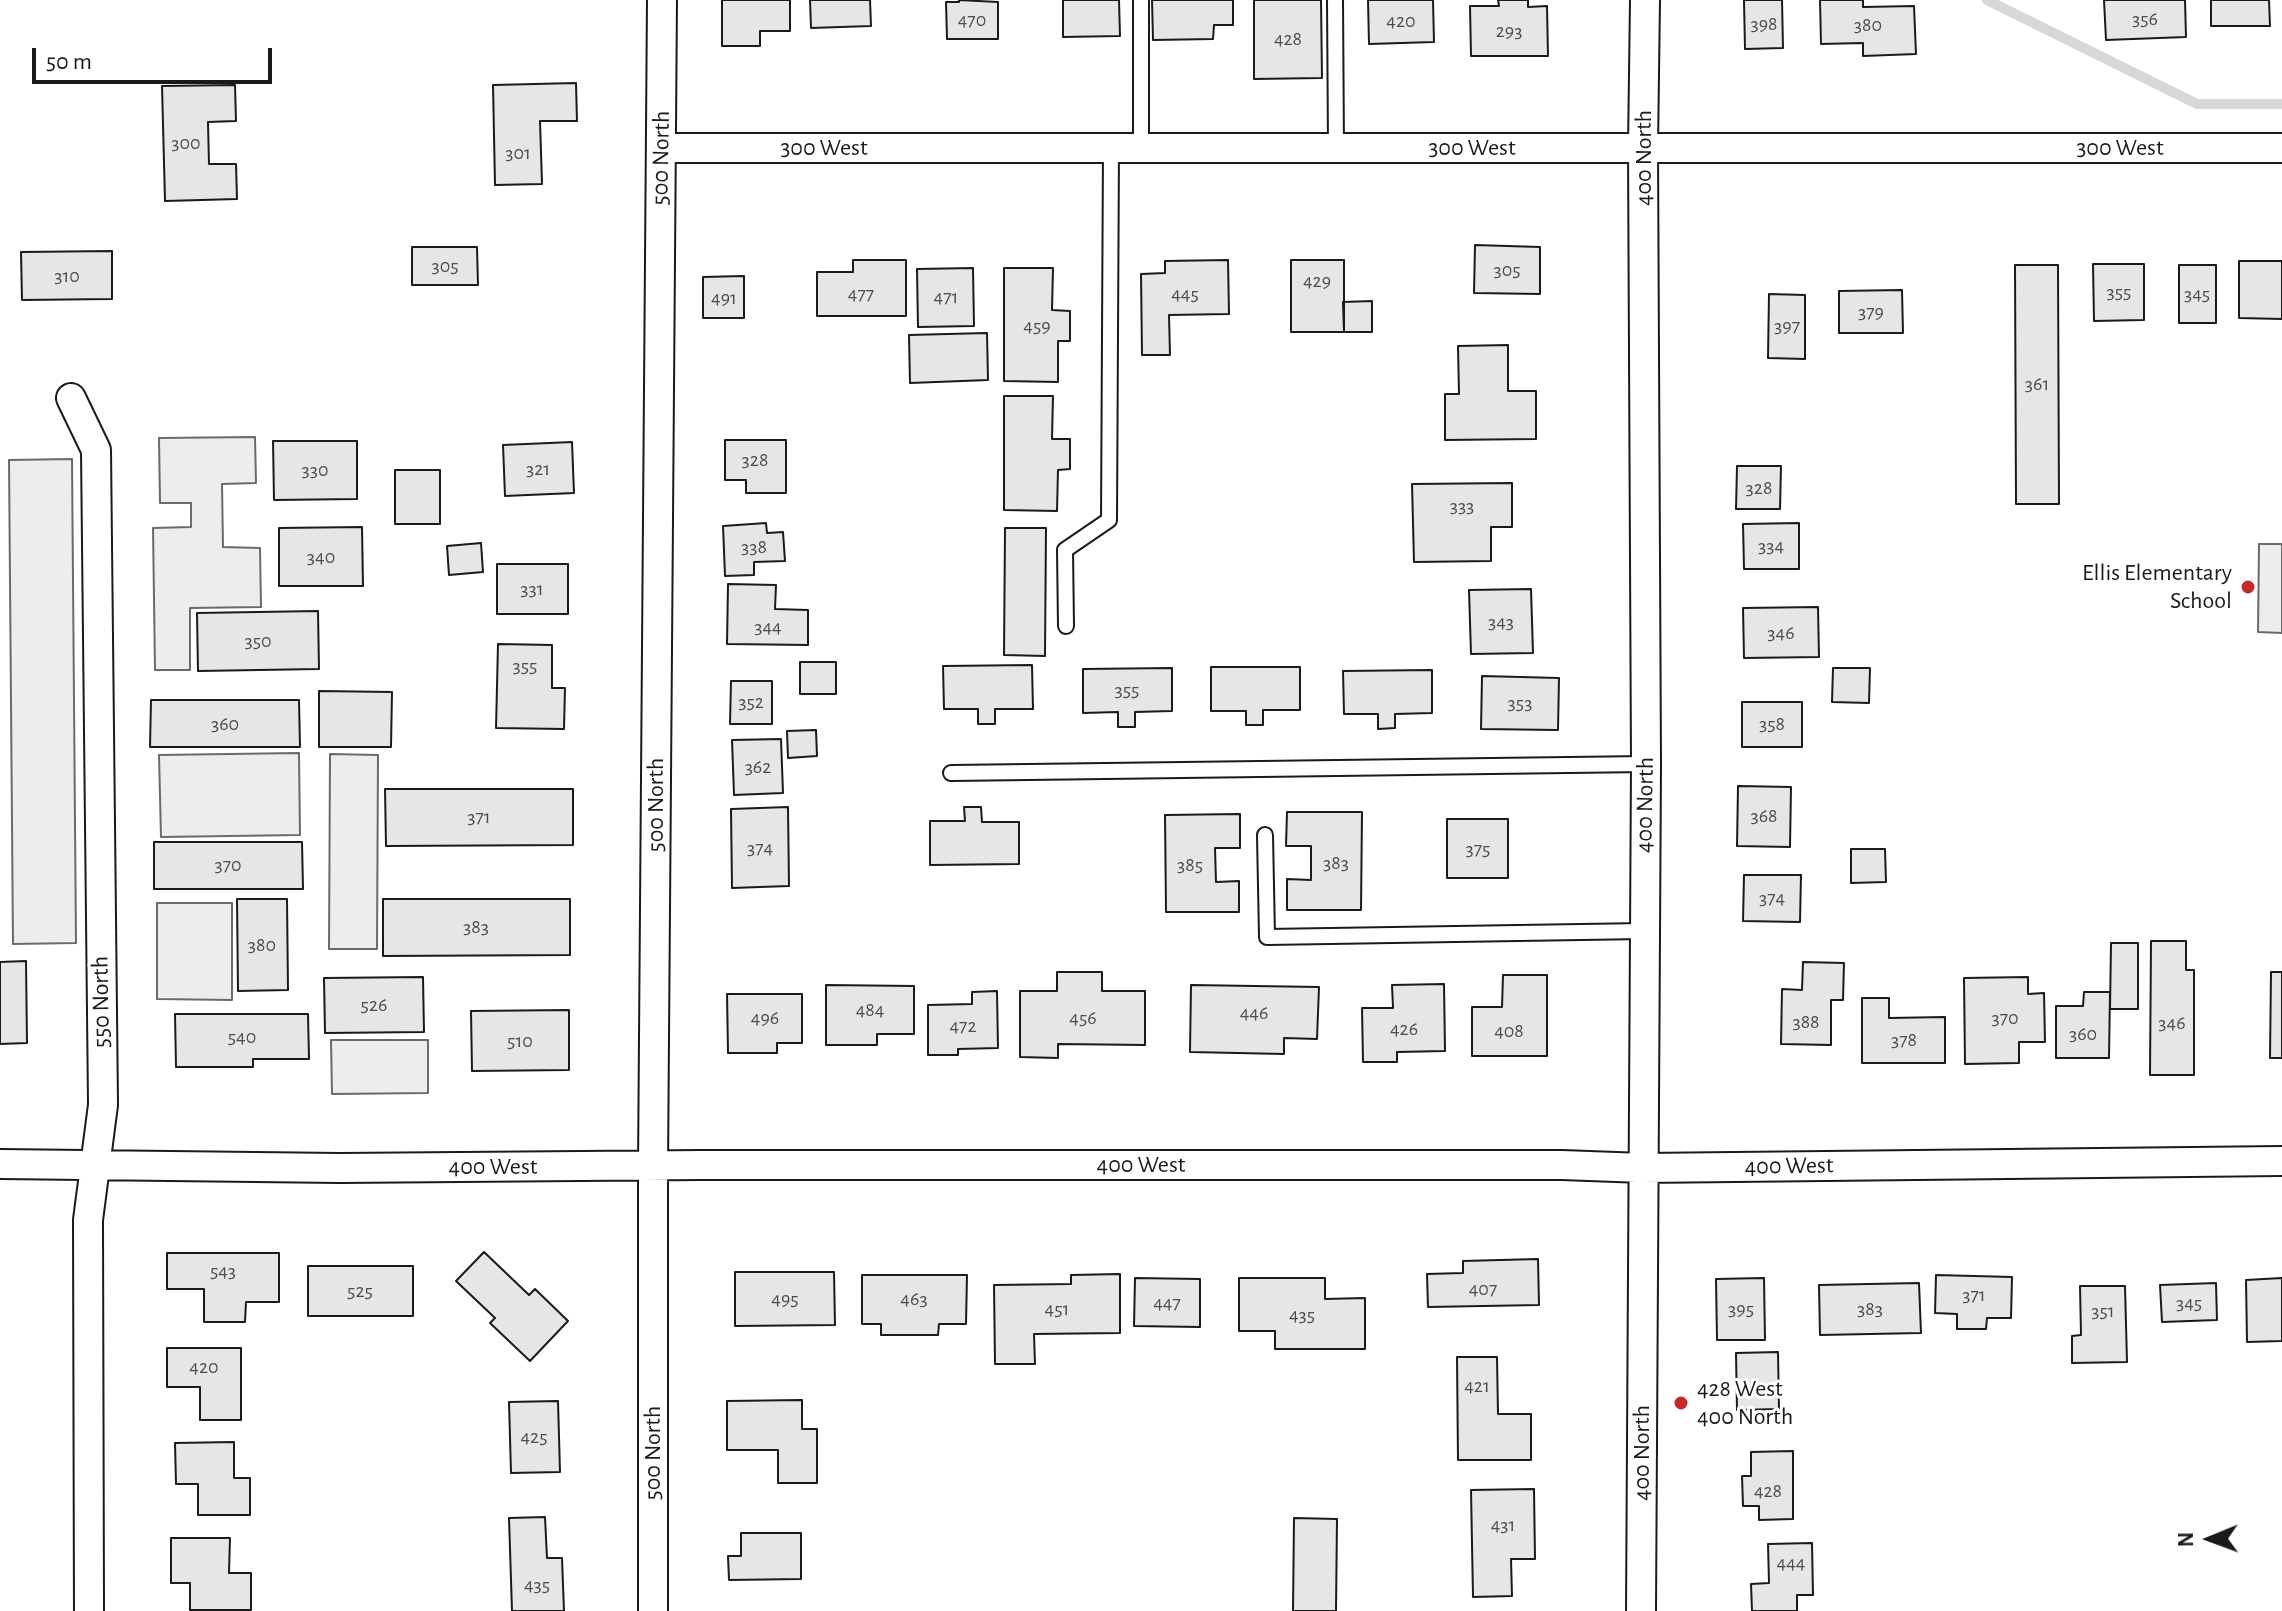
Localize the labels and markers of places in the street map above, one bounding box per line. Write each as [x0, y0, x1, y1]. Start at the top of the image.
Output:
place label: Ellis Elementary School [2082, 559, 2232, 615]
marker: Ellis Elementary School [2239, 578, 2257, 596]
place label: 428 West 400 North [1697, 1375, 1793, 1431]
marker: 428 West 400 North [1672, 1394, 1690, 1412]

